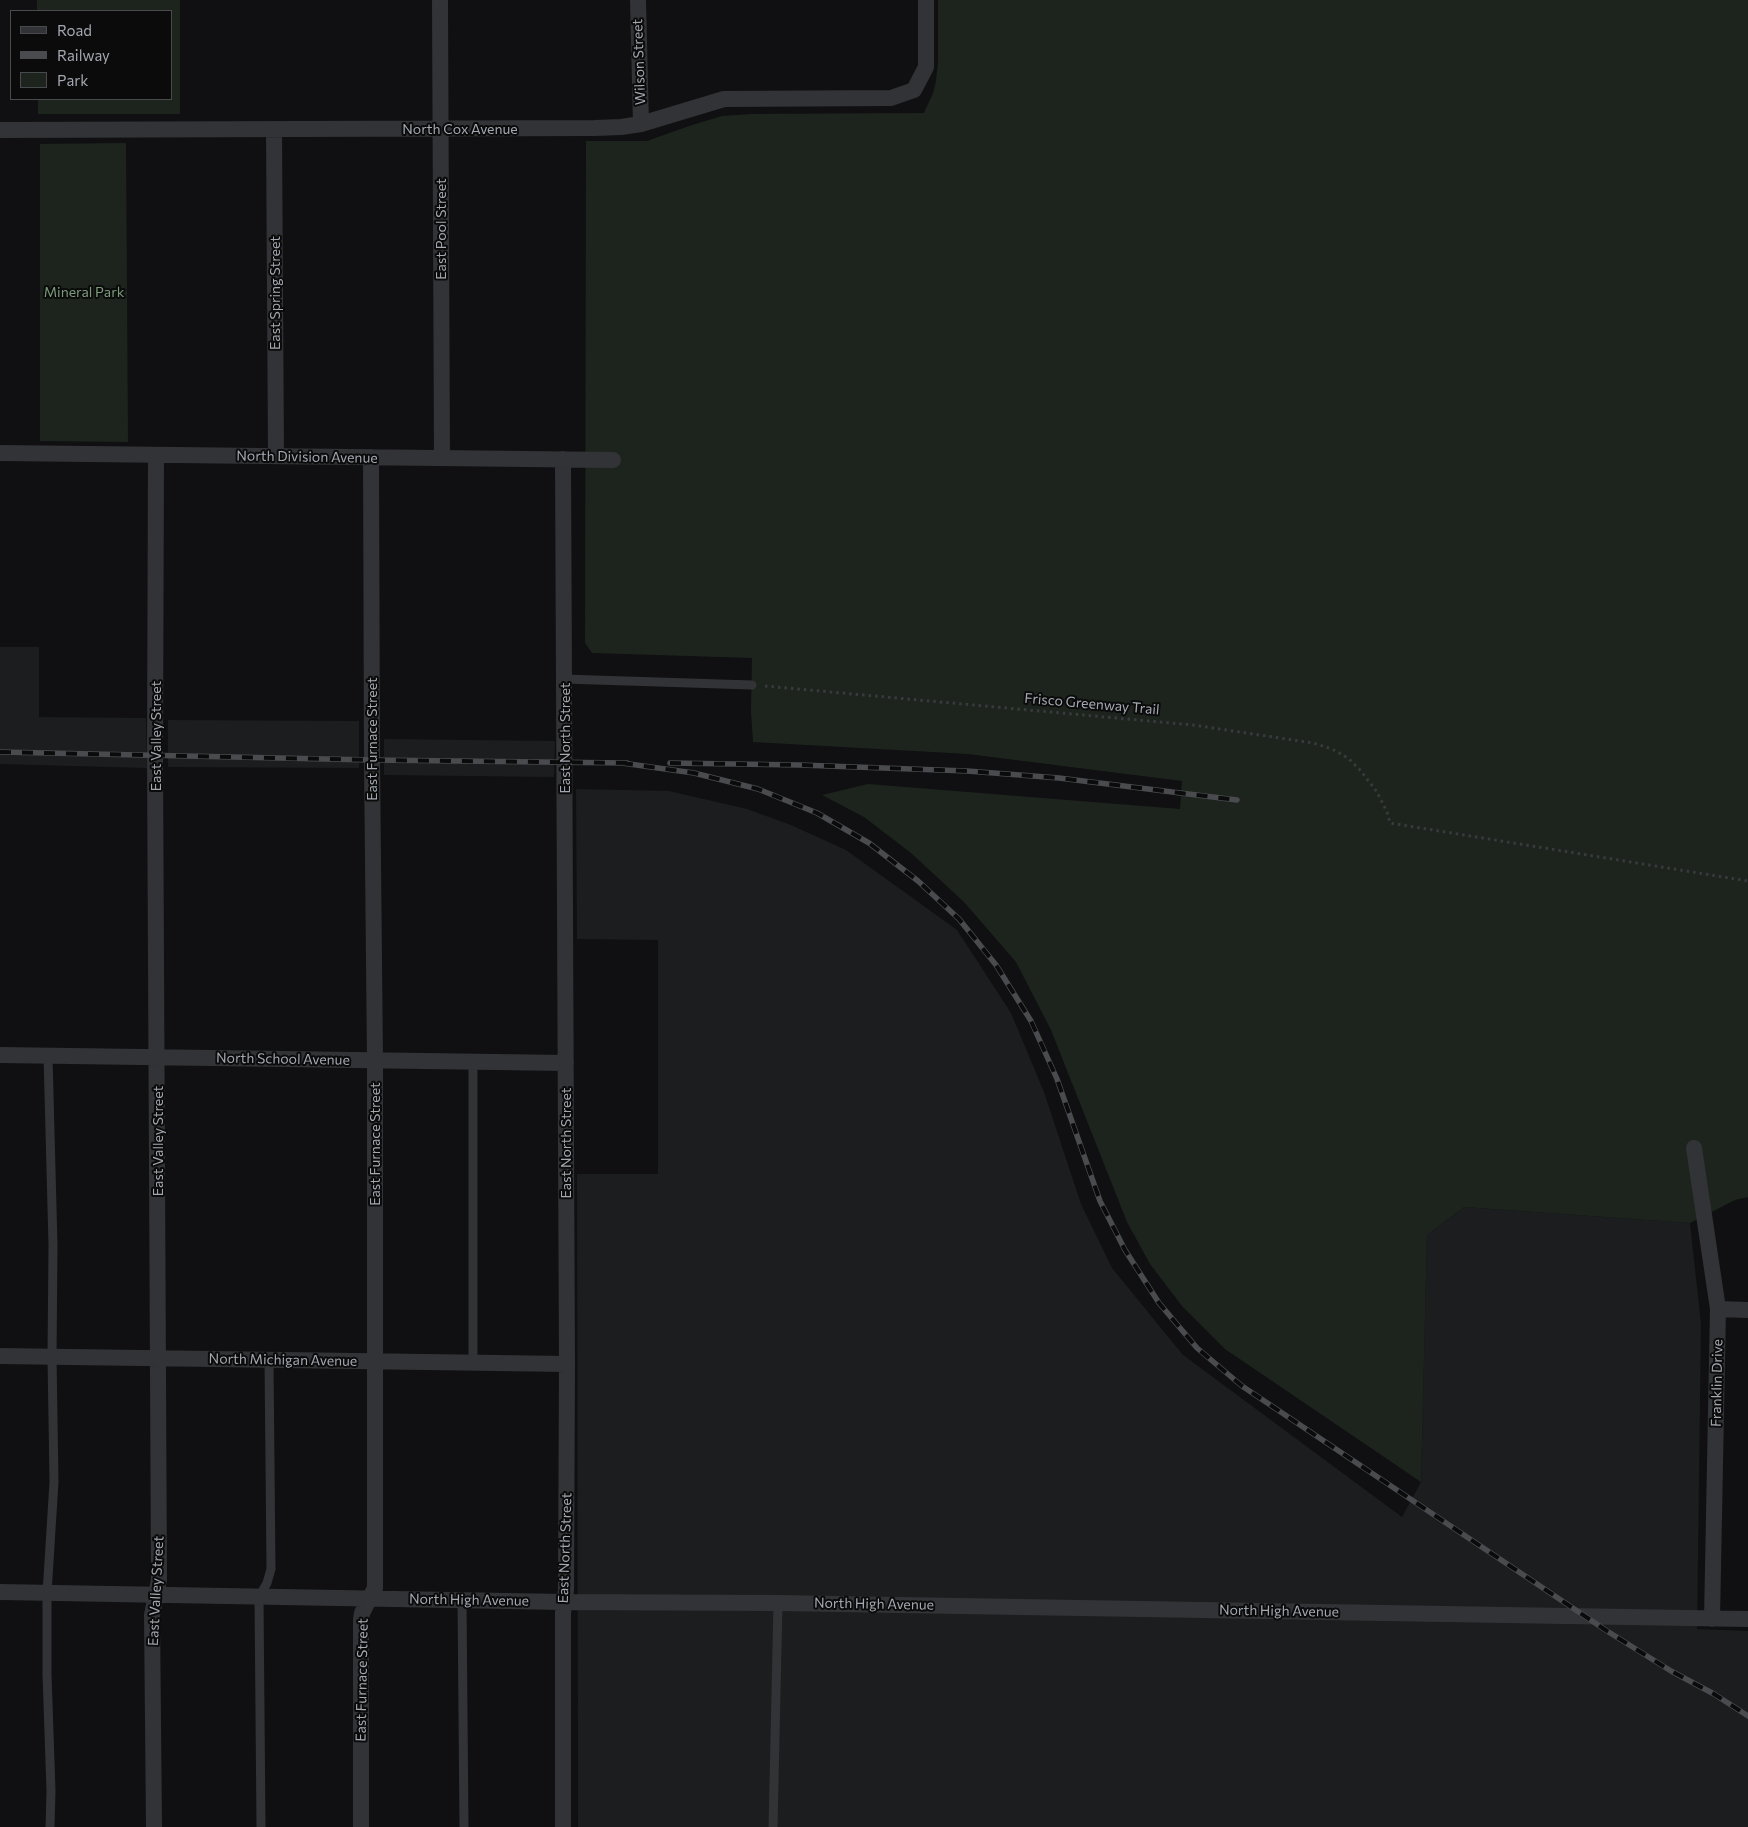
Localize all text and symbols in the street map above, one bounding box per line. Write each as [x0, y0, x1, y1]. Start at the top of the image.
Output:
legend [10, 10, 172, 100]
street label: Wilson Street [629, 19, 649, 105]
text: Road [57, 21, 92, 39]
text: Railway [57, 46, 110, 64]
text: Park [57, 71, 88, 89]
street label: North Cox Avenue [402, 121, 518, 137]
street label: East Pool Street [433, 178, 449, 280]
street label: East Spring Street [267, 236, 283, 350]
park label: Mineral Park [44, 284, 124, 300]
street label: North Division Avenue [236, 447, 378, 467]
street label: East Furnace Street [364, 677, 380, 801]
street label: East Valley Street [148, 681, 164, 791]
street label: East North Street [557, 683, 573, 793]
street label: Frisco Greenway Trail [1024, 690, 1160, 718]
street label: North School Avenue [216, 1049, 350, 1069]
street label: East Furnace Street [367, 1082, 383, 1206]
street label: East Valley Street [150, 1086, 166, 1196]
street label: East North Street [558, 1088, 574, 1198]
street label: Franklin Drive [1708, 1339, 1726, 1427]
street label: North Michigan Avenue [209, 1350, 357, 1370]
street label: East North Street [555, 1492, 575, 1604]
street label: East Valley Street [145, 1535, 167, 1647]
street label: North High Avenue [409, 1591, 529, 1609]
street label: North High Avenue [814, 1595, 934, 1613]
street label: North High Avenue [1219, 1602, 1339, 1620]
street label: East Furnace Street [353, 1618, 371, 1742]

